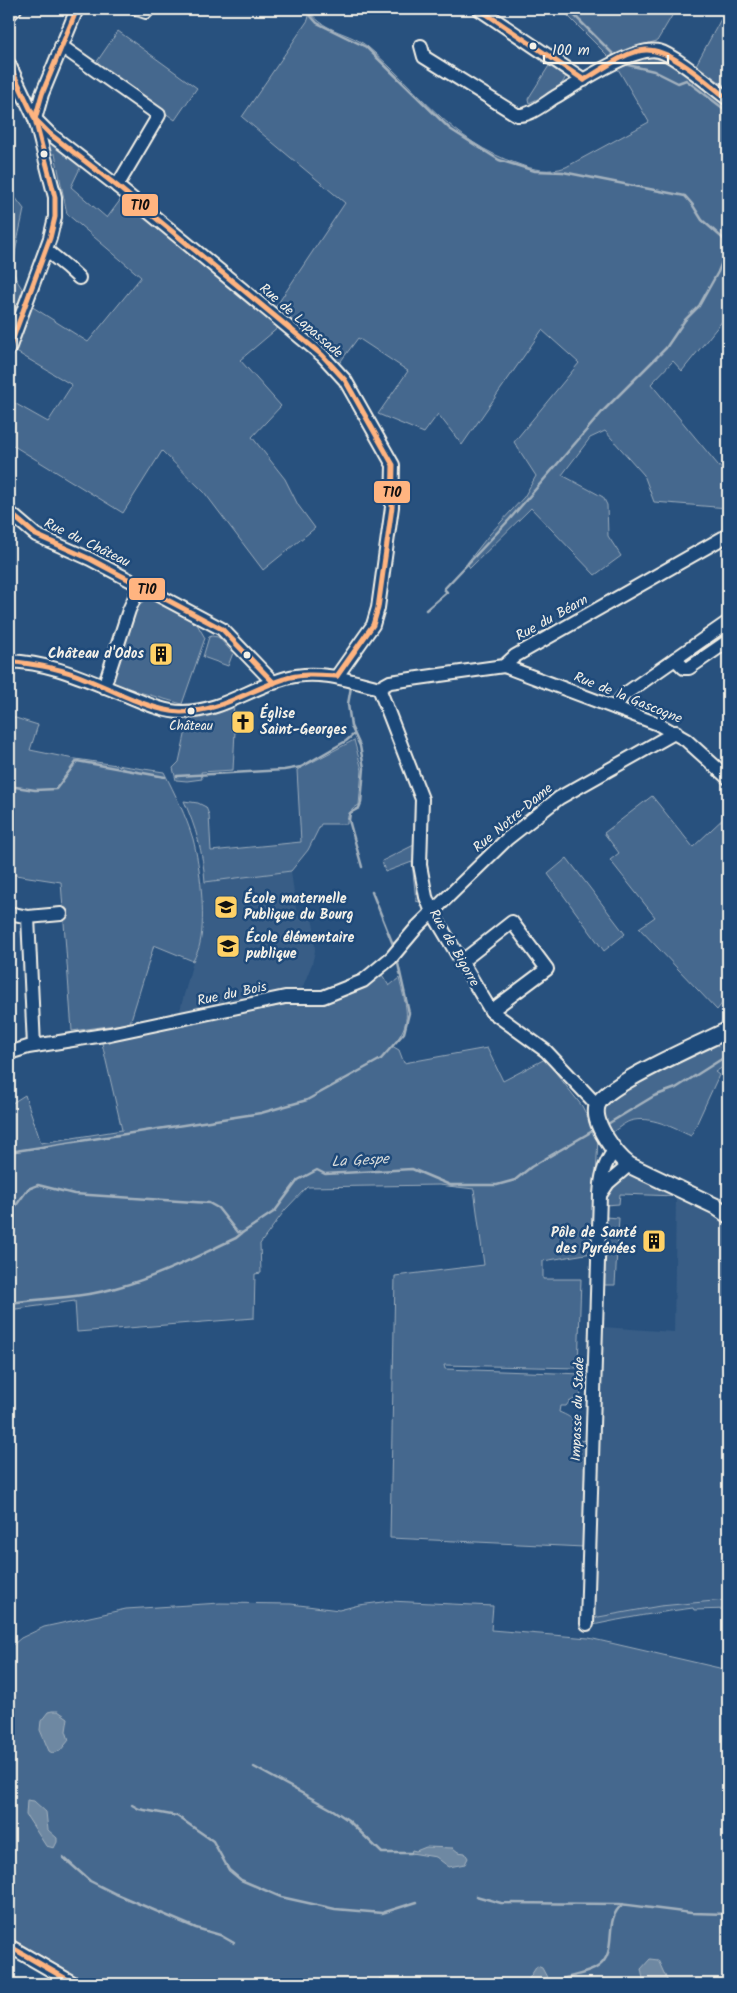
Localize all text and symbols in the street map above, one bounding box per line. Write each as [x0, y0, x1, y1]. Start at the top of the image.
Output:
scale bar [544, 32, 668, 64]
text: 100 m [552, 39, 590, 63]
unlabelled marker [528, 41, 538, 51]
unlabelled marker [39, 149, 49, 159]
line badge: T10 [121, 193, 159, 217]
text: T10 [130, 195, 150, 217]
street label: Rue de Lapassade [254, 278, 348, 364]
line badge: T10 [373, 480, 411, 504]
text: T10 [382, 482, 402, 504]
street label: Rue du Château [40, 513, 134, 574]
line badge: T10 [128, 577, 166, 601]
text: T10 [137, 579, 157, 601]
street label: Rue du Béarn [512, 589, 592, 647]
building icon: Château d'Odos [148, 641, 174, 667]
place label: Château d'Odos [48, 643, 144, 665]
unlabelled marker [242, 650, 252, 660]
street label: Rue de la Gascogne [570, 666, 686, 730]
place label: Église Saint-Georges [260, 703, 347, 741]
marker: Château [186, 706, 196, 716]
church icon: Église Saint-Georges [230, 709, 256, 735]
place label: Château [169, 716, 214, 737]
street label: Rue Notre-Dame [468, 777, 558, 858]
place label: École maternelle Publique du Bourg [244, 888, 354, 926]
school or university icon: École maternelle Publique du Bourg [213, 894, 239, 920]
street label: Rue de Bigorre [423, 905, 486, 992]
place label: École élémentaire publique [245, 927, 355, 965]
school or university icon: École élémentaire publique [215, 933, 241, 959]
street label: Rue du Bois [195, 976, 269, 1012]
water label: La Gespe [331, 1147, 391, 1174]
place label: Pôle de Santé des Pyrénées [551, 1222, 637, 1260]
building icon: Pôle de Santé des Pyrénées [641, 1228, 667, 1254]
street label: Impasse du Stade [565, 1356, 591, 1462]

